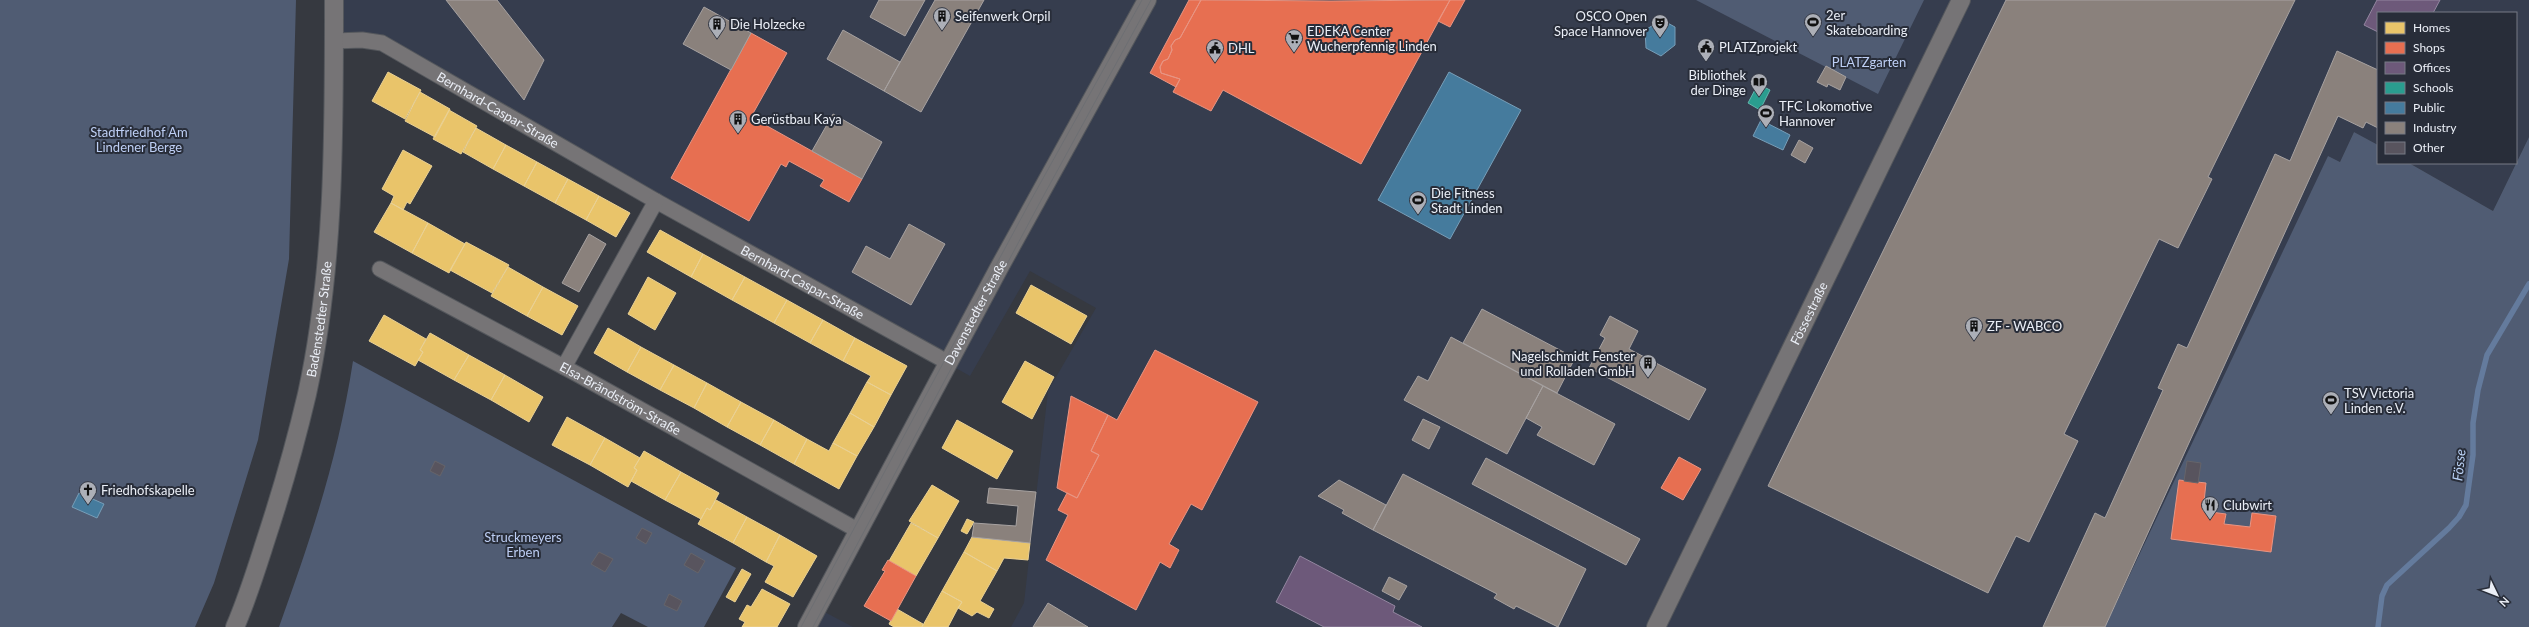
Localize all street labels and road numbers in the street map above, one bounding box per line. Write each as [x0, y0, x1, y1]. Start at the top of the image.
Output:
street label: Bernhard-Caspar-Straße [434, 68, 562, 151]
street label: Bernhard-Caspar-Straße [738, 242, 867, 323]
street label: Davenstedter Straße [941, 256, 1010, 368]
street label: Badenstedter Straße [303, 260, 335, 378]
street label: Fössestraße [1787, 279, 1831, 347]
street label: Elsa-Brändström-Straße [557, 358, 684, 438]

